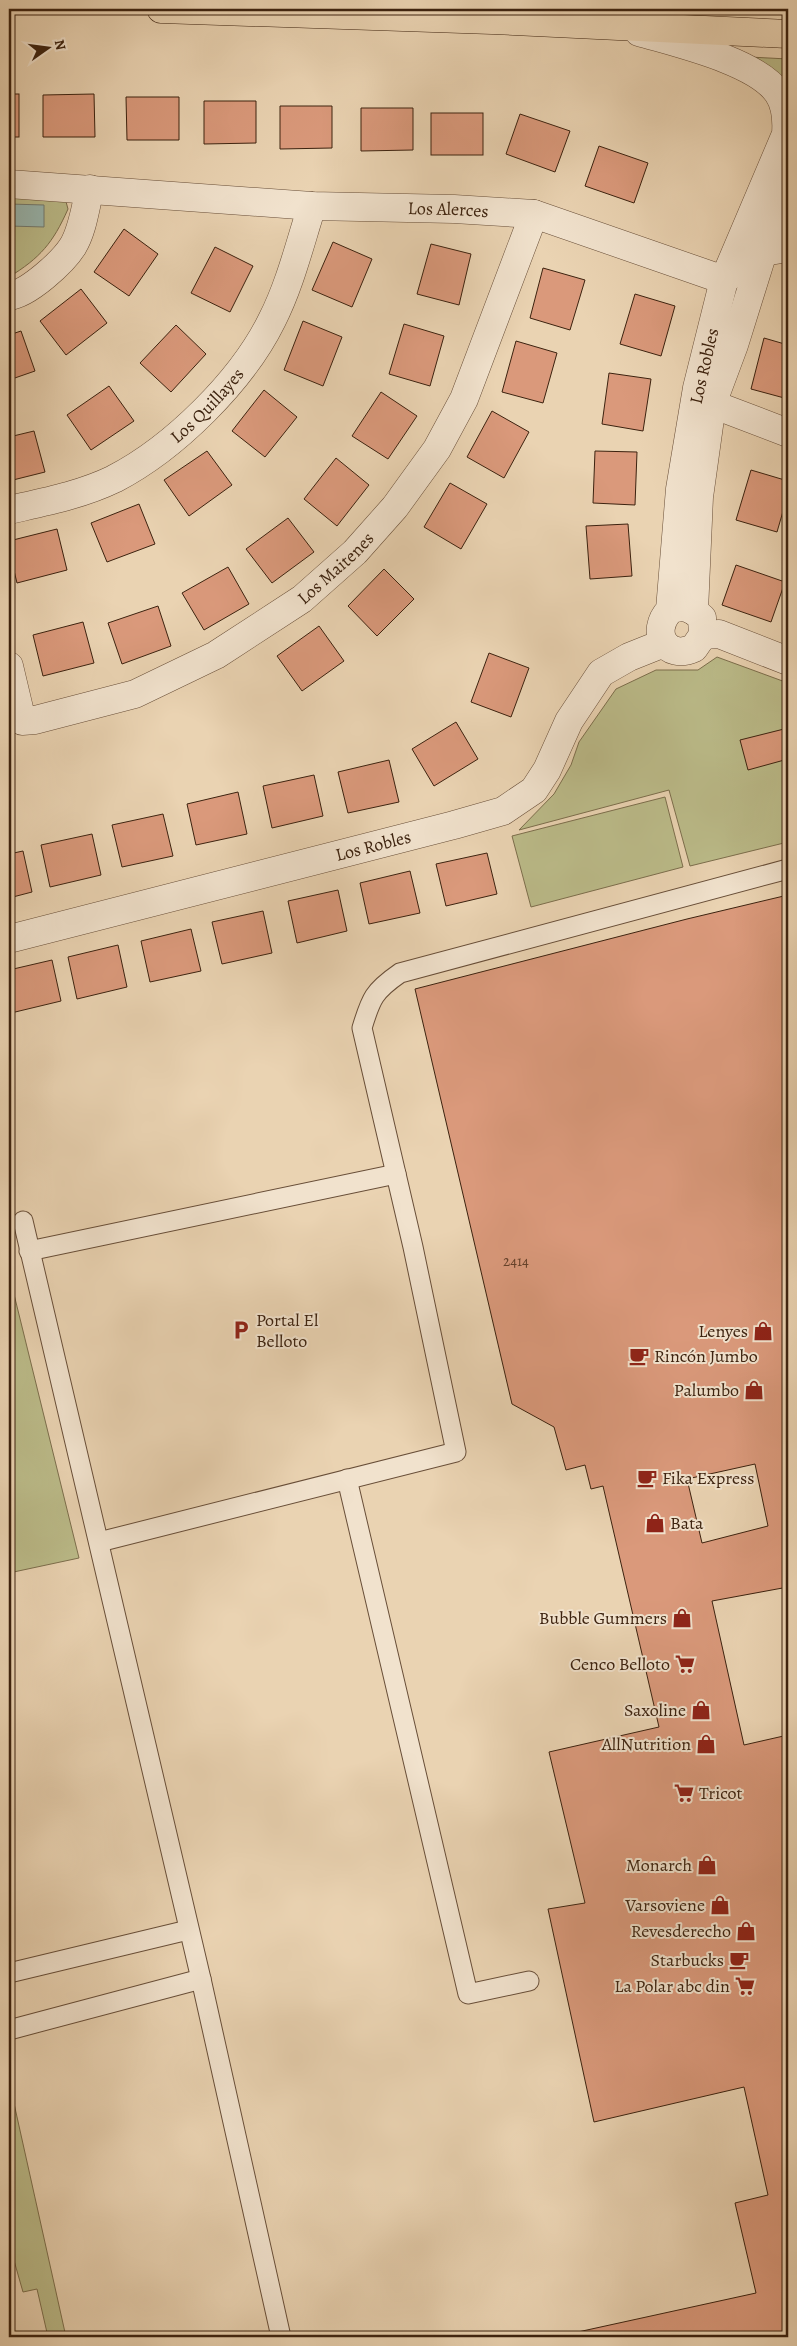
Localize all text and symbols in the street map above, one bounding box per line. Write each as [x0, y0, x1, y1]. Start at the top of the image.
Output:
north arrow [22, 22, 72, 72]
text: N [50, 38, 71, 52]
street label: Los Alerces [407, 196, 489, 223]
street label: Los Robles [684, 326, 724, 406]
street label: Los Quillayes [165, 363, 249, 449]
street label: Los Maitenes [292, 527, 379, 610]
street label: Los Robles [333, 824, 414, 867]
house number: 2414 [503, 1251, 529, 1271]
place label: Portal El Belloto [256, 1308, 319, 1353]
parking icon: Portal El Belloto [230, 1319, 252, 1341]
place label: Lenyes [698, 1319, 748, 1343]
shop icon: Lenyes [752, 1320, 774, 1342]
place label: Rincón Jumbo [654, 1344, 758, 1368]
cafe icon: Rincón Jumbo [628, 1345, 650, 1367]
place label: Palumbo [674, 1378, 739, 1402]
shop icon: Palumbo [743, 1379, 765, 1401]
place label: Fika Express [662, 1466, 754, 1490]
cafe icon: Fika Express [636, 1467, 658, 1489]
place label: Bata [670, 1511, 704, 1535]
shop icon: Bata [644, 1512, 666, 1534]
place label: Bubble Gummers [539, 1606, 667, 1630]
shop icon: Bubble Gummers [671, 1607, 693, 1629]
place label: Cenco Belloto [570, 1652, 670, 1676]
supermarket icon: Cenco Belloto [674, 1653, 696, 1675]
place label: Saxoline [624, 1698, 686, 1722]
shop icon: Saxoline [690, 1699, 712, 1721]
place label: AllNutrition [601, 1732, 691, 1756]
shop icon: AllNutrition [695, 1733, 717, 1755]
place label: Tricot [699, 1781, 743, 1805]
supermarket icon: Tricot [673, 1782, 695, 1804]
place label: Monarch [626, 1853, 692, 1877]
shop icon: Monarch [696, 1854, 718, 1876]
place label: Varsoviene [624, 1893, 705, 1917]
shop icon: Varsoviene [709, 1894, 731, 1916]
place label: Revesderecho [631, 1919, 731, 1943]
shop icon: Revesderecho [735, 1920, 757, 1942]
place label: Starbucks [651, 1948, 724, 1972]
cafe icon: Starbucks [728, 1949, 750, 1971]
place label: La Polar abc din [614, 1974, 730, 1998]
supermarket icon: La Polar abc din [734, 1975, 756, 1997]

